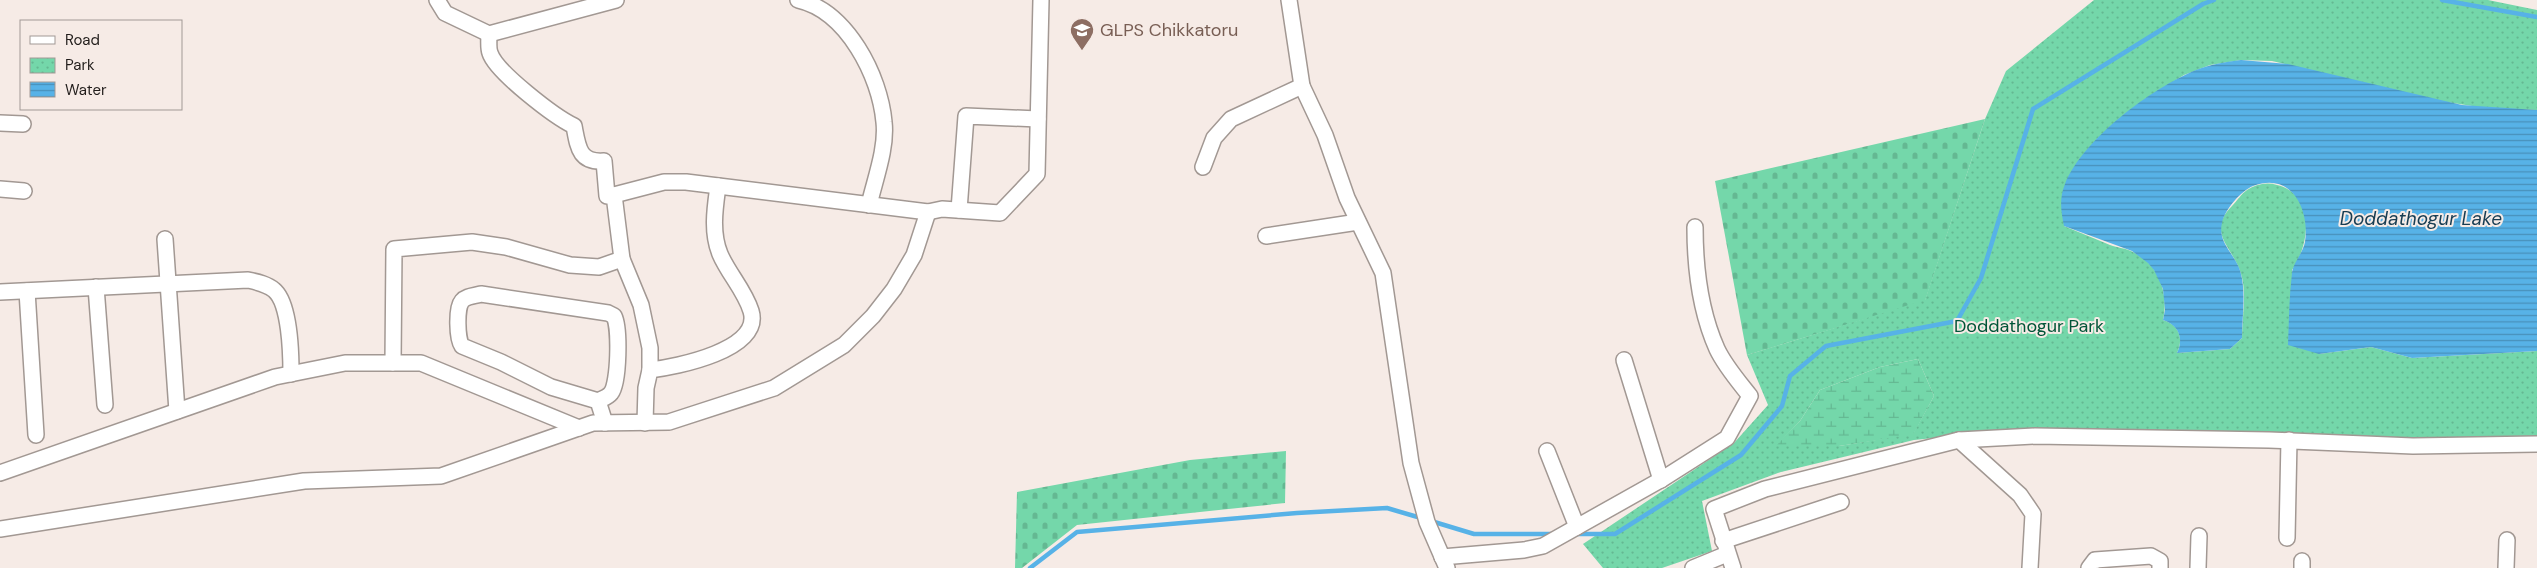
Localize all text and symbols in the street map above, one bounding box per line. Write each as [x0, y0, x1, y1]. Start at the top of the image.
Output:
school or university icon: GLPS Chikkatoru [1069, 17, 1095, 51]
place label: GLPS Chikkatoru [1100, 18, 1238, 42]
legend [20, 20, 182, 110]
text: Road [65, 30, 100, 50]
text: Park [65, 55, 95, 75]
text: Water [65, 80, 107, 100]
water label: Doddathogur Lake [2340, 206, 2502, 231]
park label: Doddathogur Park [1954, 314, 2104, 338]

